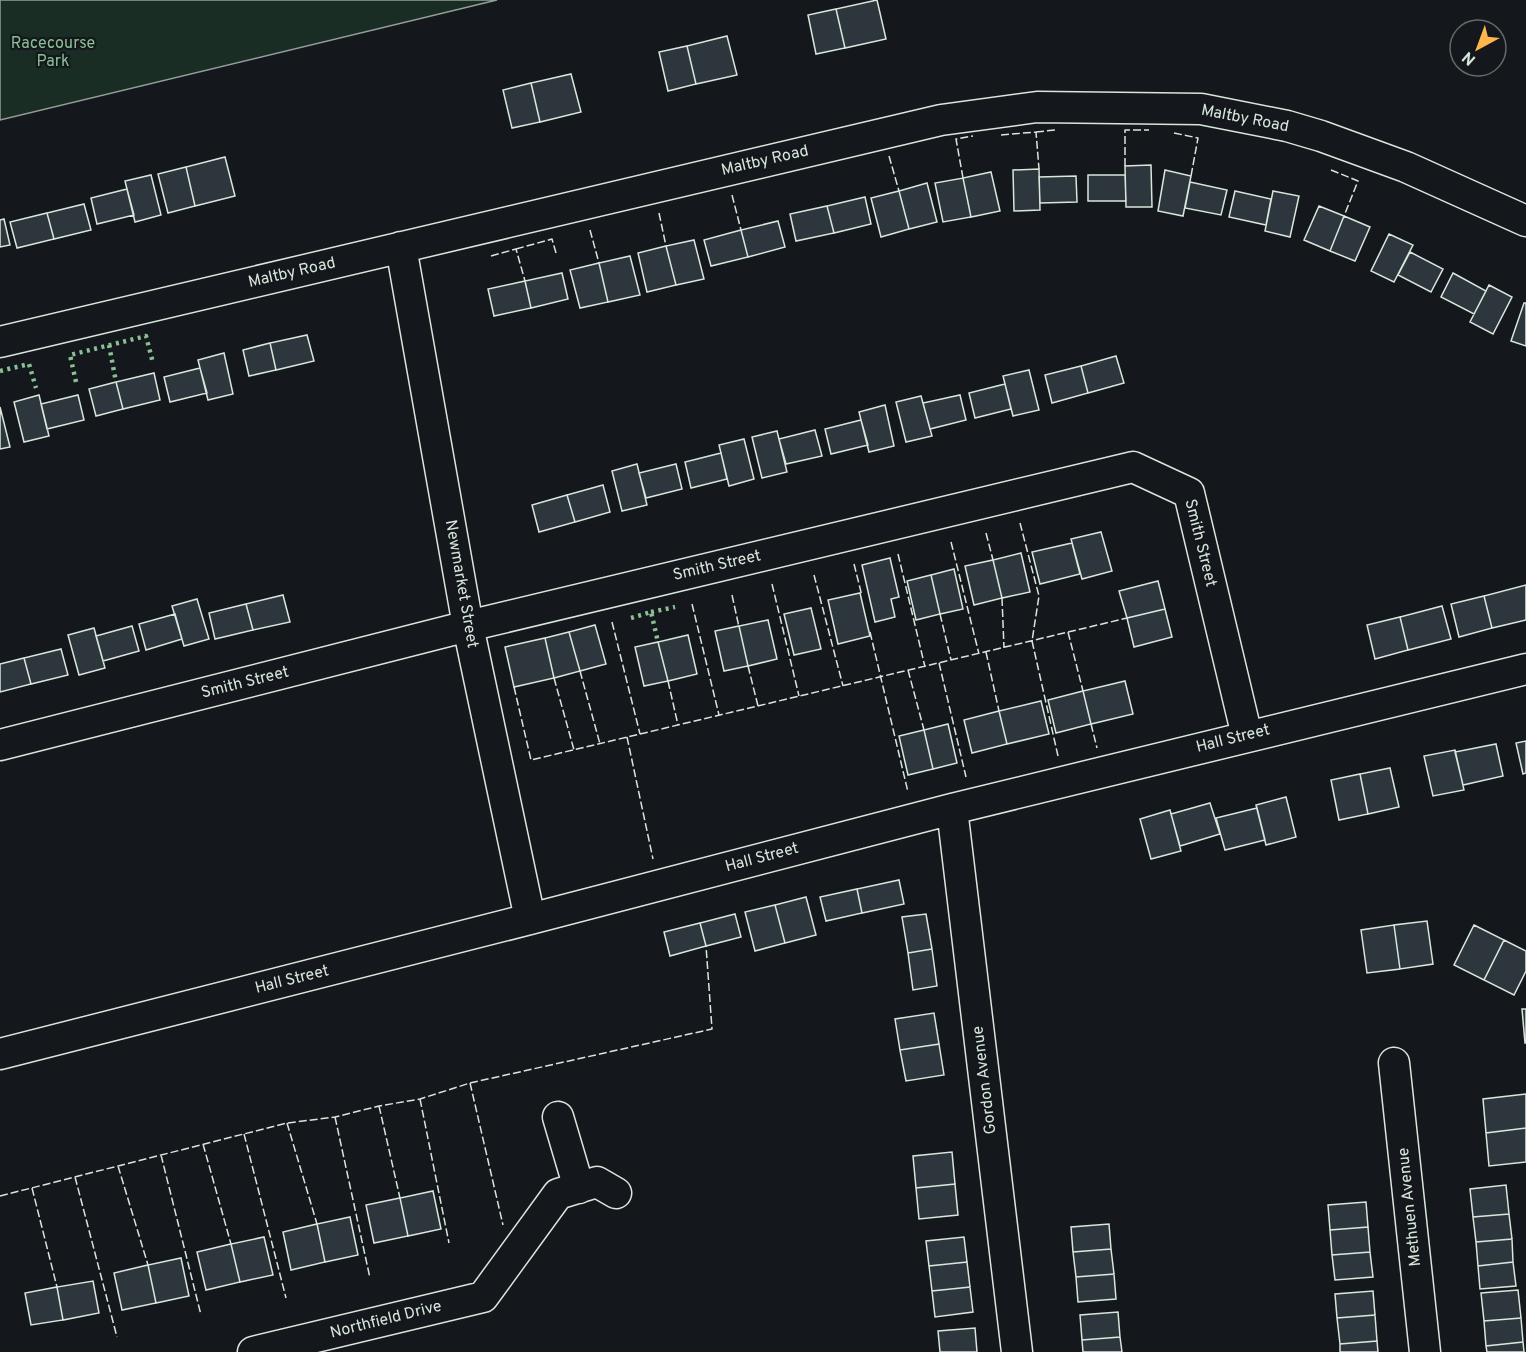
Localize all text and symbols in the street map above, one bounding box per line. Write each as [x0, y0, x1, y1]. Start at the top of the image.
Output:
north arrow [1448, 18, 1508, 78]
park label: Racecourse Park [11, 34, 95, 72]
text: N [1459, 46, 1480, 69]
street label: Maltby Road [1199, 101, 1291, 137]
street label: Maltby Road [719, 141, 811, 181]
street label: Maltby Road [246, 253, 338, 293]
street label: Smith Street [1179, 497, 1221, 589]
street label: Newmarket Street [440, 518, 482, 650]
street label: Smith Street [671, 546, 763, 586]
street label: Smith Street [199, 662, 291, 704]
street label: Hall Street [1194, 720, 1272, 758]
street label: Hall Street [723, 839, 801, 877]
street label: Hall Street [253, 961, 331, 999]
street label: Gordon Avenue [968, 1025, 1002, 1135]
street label: Methuen Avenue [1394, 1147, 1426, 1267]
street label: Northfield Drive [328, 1296, 444, 1344]

